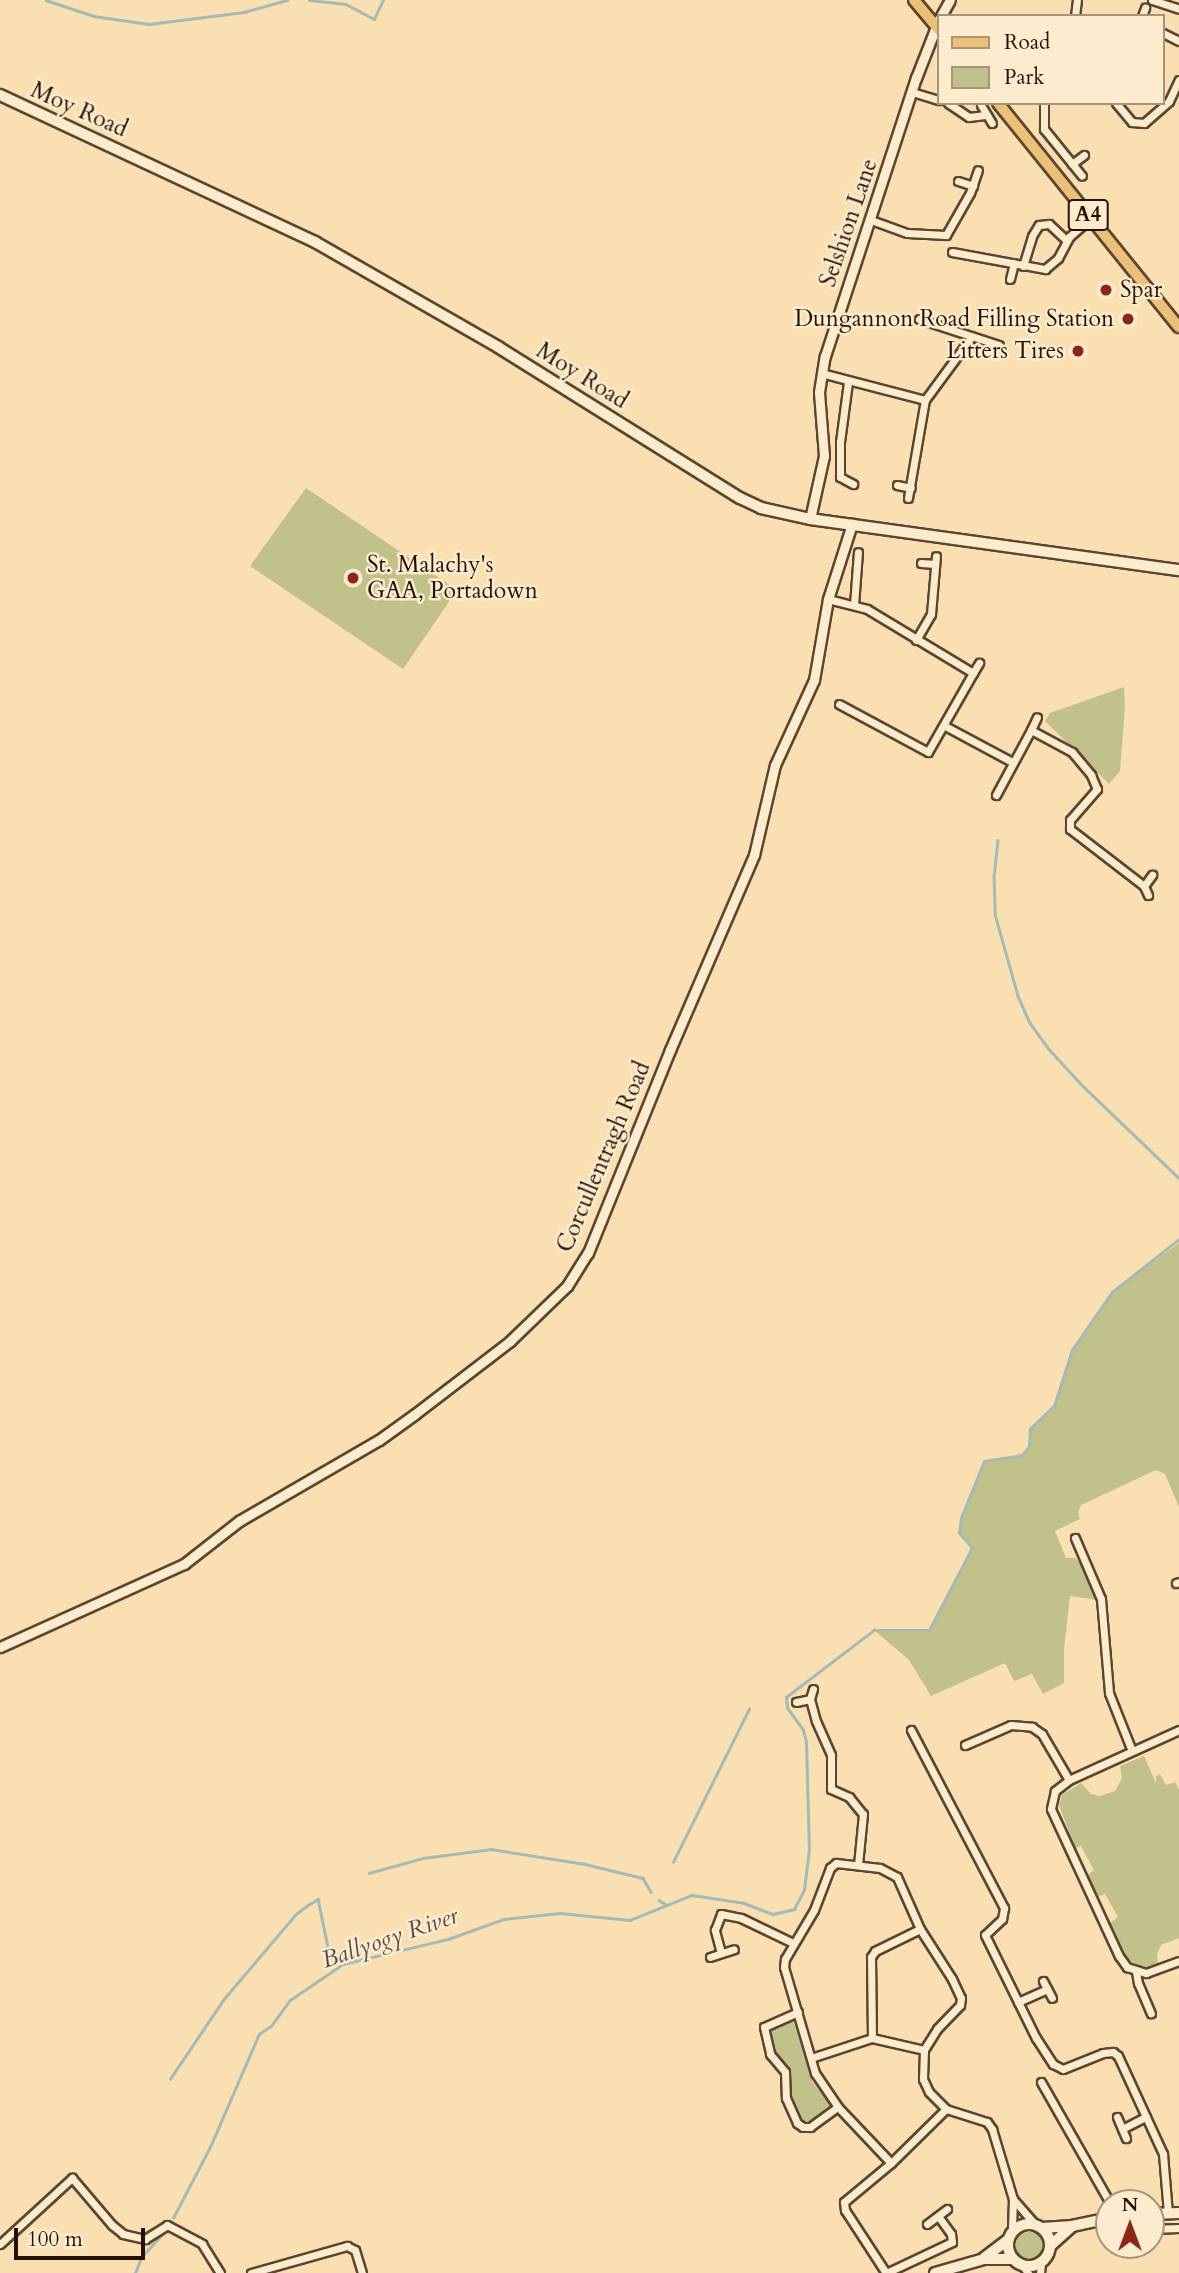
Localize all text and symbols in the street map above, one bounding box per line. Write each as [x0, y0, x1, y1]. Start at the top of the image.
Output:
legend [937, 14, 1165, 105]
text: Road [1004, 28, 1050, 57]
text: Park [1004, 63, 1044, 92]
street label: Moy Road [26, 76, 132, 144]
street label: Selshion Lane [814, 155, 884, 291]
road number: A4 [1067, 198, 1109, 232]
place label: Spar [1120, 276, 1162, 304]
marker: Spar [1098, 282, 1114, 298]
place label: Dungannon Road Filling Station [794, 305, 1114, 333]
marker: Dungannon Road Filling Station [1120, 311, 1136, 327]
street label: Moy Road [531, 337, 633, 415]
place label: Litters Tires [947, 337, 1064, 365]
marker: Litters Tires [1070, 343, 1086, 359]
place label: St. Malachy's GAA, Portadown [367, 551, 538, 605]
marker: St. Malachy's GAA, Portadown [345, 570, 361, 586]
street label: Corcullentragh Road [551, 1057, 657, 1257]
water label: Ballyogy River [318, 1901, 462, 1975]
north arrow [1095, 2189, 1165, 2259]
text: N [1122, 2192, 1138, 2218]
scale bar [18, 2214, 149, 2258]
text: 100 m [27, 2225, 83, 2254]

